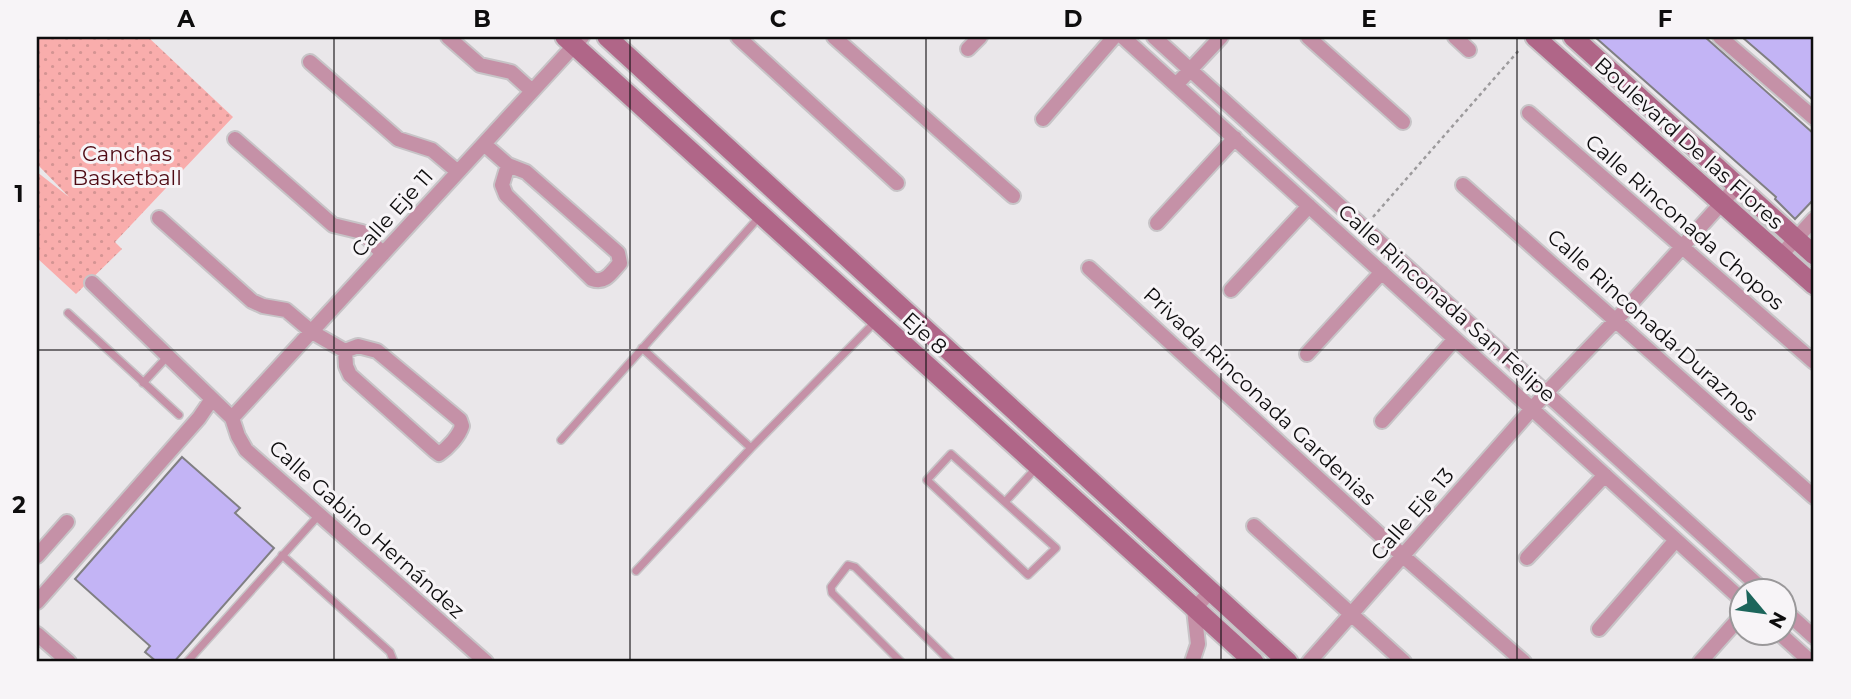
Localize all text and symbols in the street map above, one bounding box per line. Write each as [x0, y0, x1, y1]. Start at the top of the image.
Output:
text: A [176, 5, 195, 33]
text: B [473, 5, 491, 33]
text: C [770, 5, 787, 33]
text: D [1064, 5, 1083, 33]
text: E [1361, 5, 1377, 33]
text: F [1658, 5, 1673, 33]
street label: Boulevard De las Flores [1590, 52, 1788, 234]
street label: Calle Rinconada Chopos [1581, 129, 1789, 315]
park label: Canchas Basketball [72, 141, 182, 190]
street label: Calle Eje 11 [346, 164, 438, 262]
text: 1 [14, 180, 24, 208]
street label: Calle Rinconada San Felipe [1333, 199, 1561, 407]
street label: Calle Rinconada Duraznos [1542, 224, 1764, 426]
street label: Privada Rinconada Gardenias [1139, 282, 1381, 510]
street label: Eje 8 [898, 307, 952, 359]
street label: Calle Gabino Hernández [264, 435, 470, 623]
street label: Calle Eje 13 [1365, 463, 1459, 565]
text: 2 [12, 491, 26, 519]
north arrow [1728, 576, 1798, 646]
text: N [1764, 608, 1791, 632]

